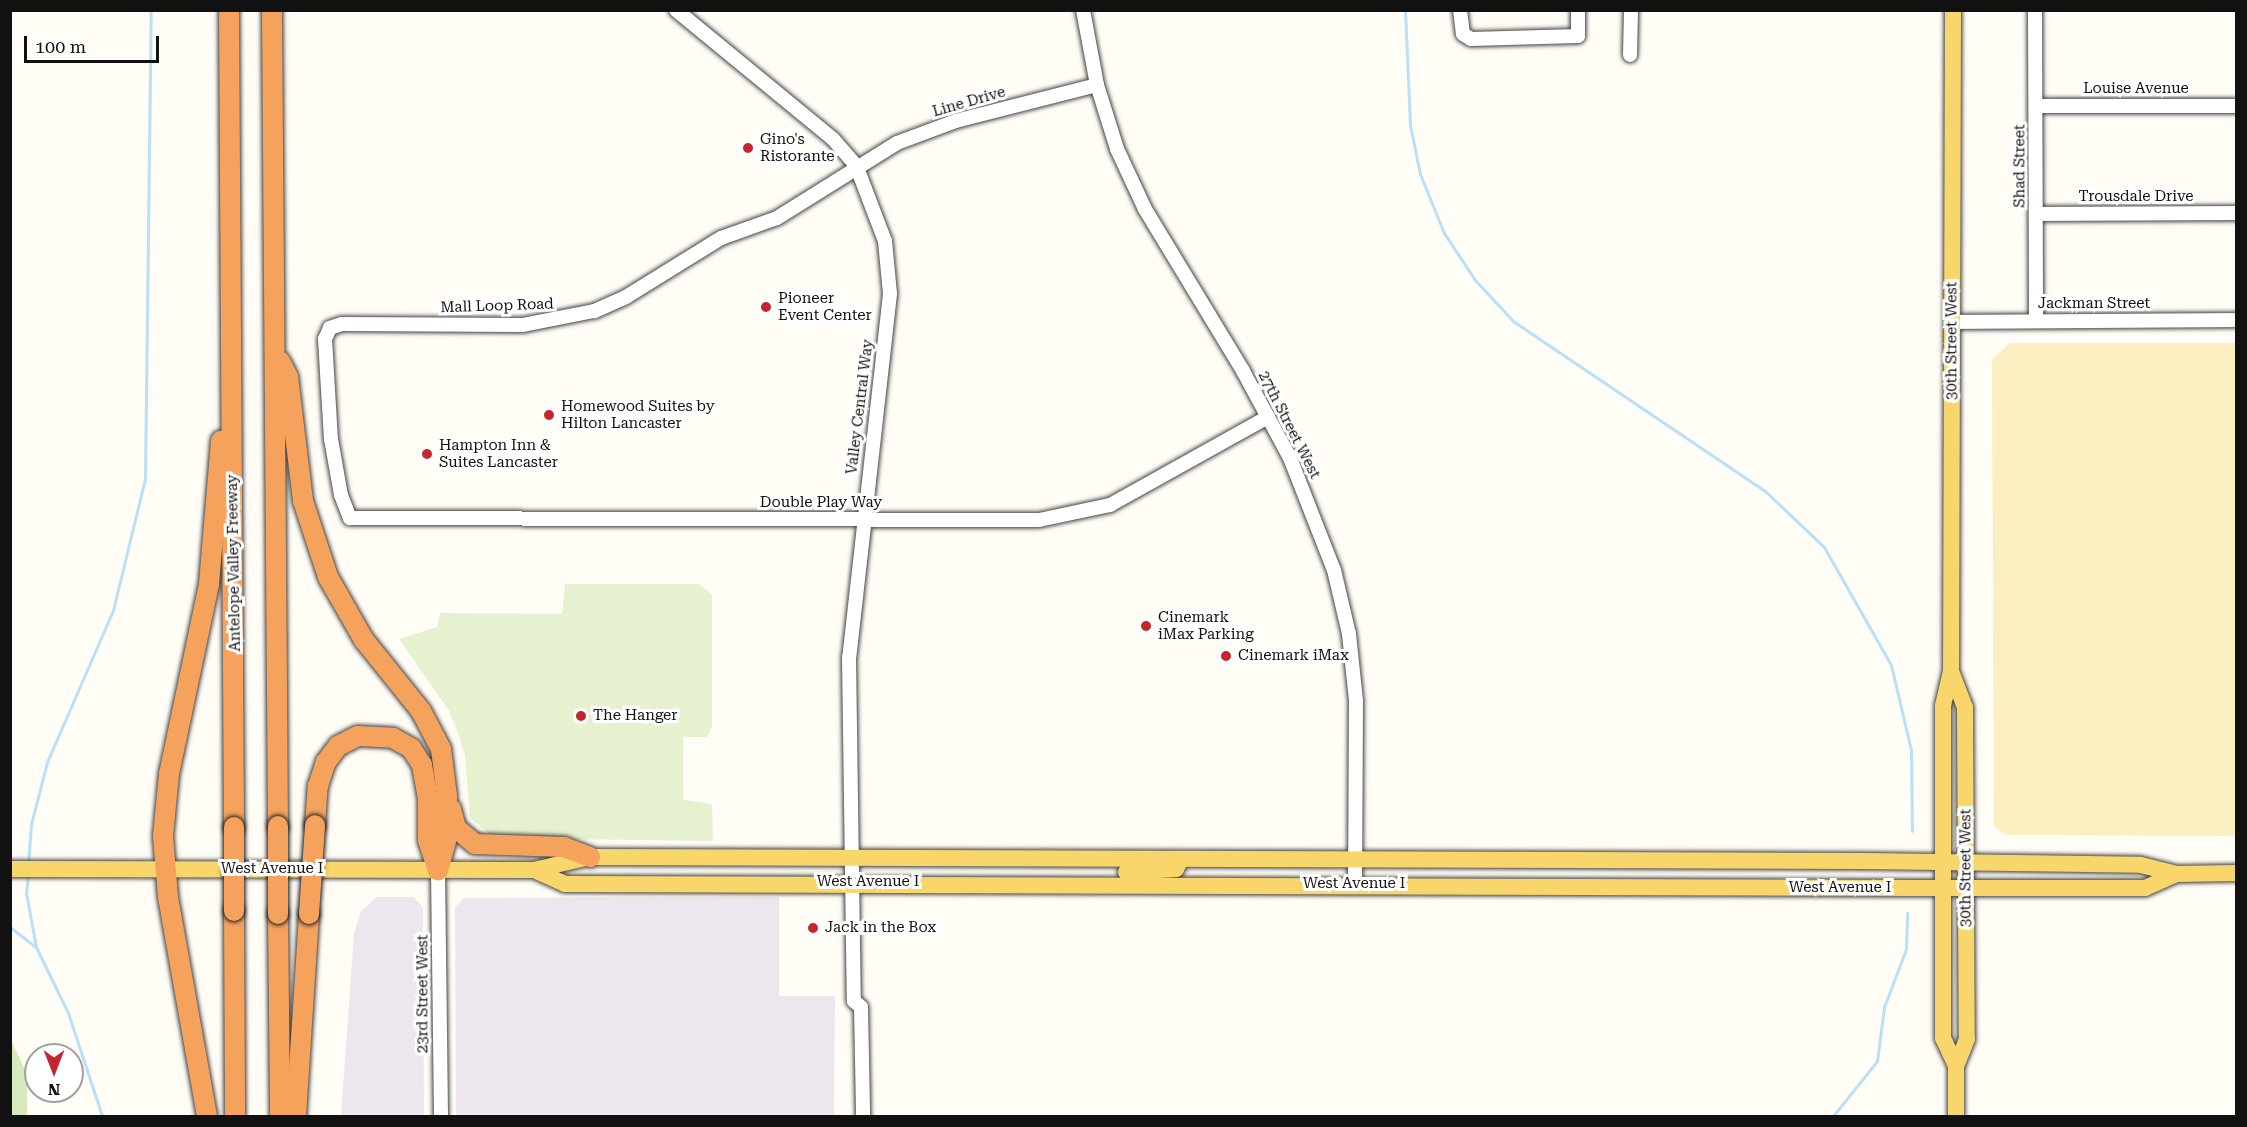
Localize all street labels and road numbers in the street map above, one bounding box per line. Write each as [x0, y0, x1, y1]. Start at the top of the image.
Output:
street label: Louise Avenue [2083, 80, 2189, 98]
street label: Line Drive [931, 83, 1007, 121]
street label: Shad Street [2011, 124, 2029, 208]
street label: Trousdale Drive [2078, 188, 2194, 206]
street label: 30th Street West [1943, 282, 1961, 400]
street label: Mall Loop Road [440, 295, 554, 317]
street label: Jackman Street [2038, 295, 2150, 313]
street label: Valley Central Way [843, 339, 877, 475]
street label: 27th Street West [1254, 368, 1324, 482]
street label: Antelope Valley Freeway [223, 474, 245, 652]
street label: Double Play Way [760, 494, 882, 512]
street label: 30th Street West [1957, 809, 1975, 927]
street label: West Avenue I [221, 860, 323, 878]
street label: West Avenue I [817, 873, 919, 891]
street label: West Avenue I [1303, 875, 1405, 893]
street label: West Avenue I [1789, 879, 1891, 897]
street label: 23rd Street West [414, 935, 432, 1053]

